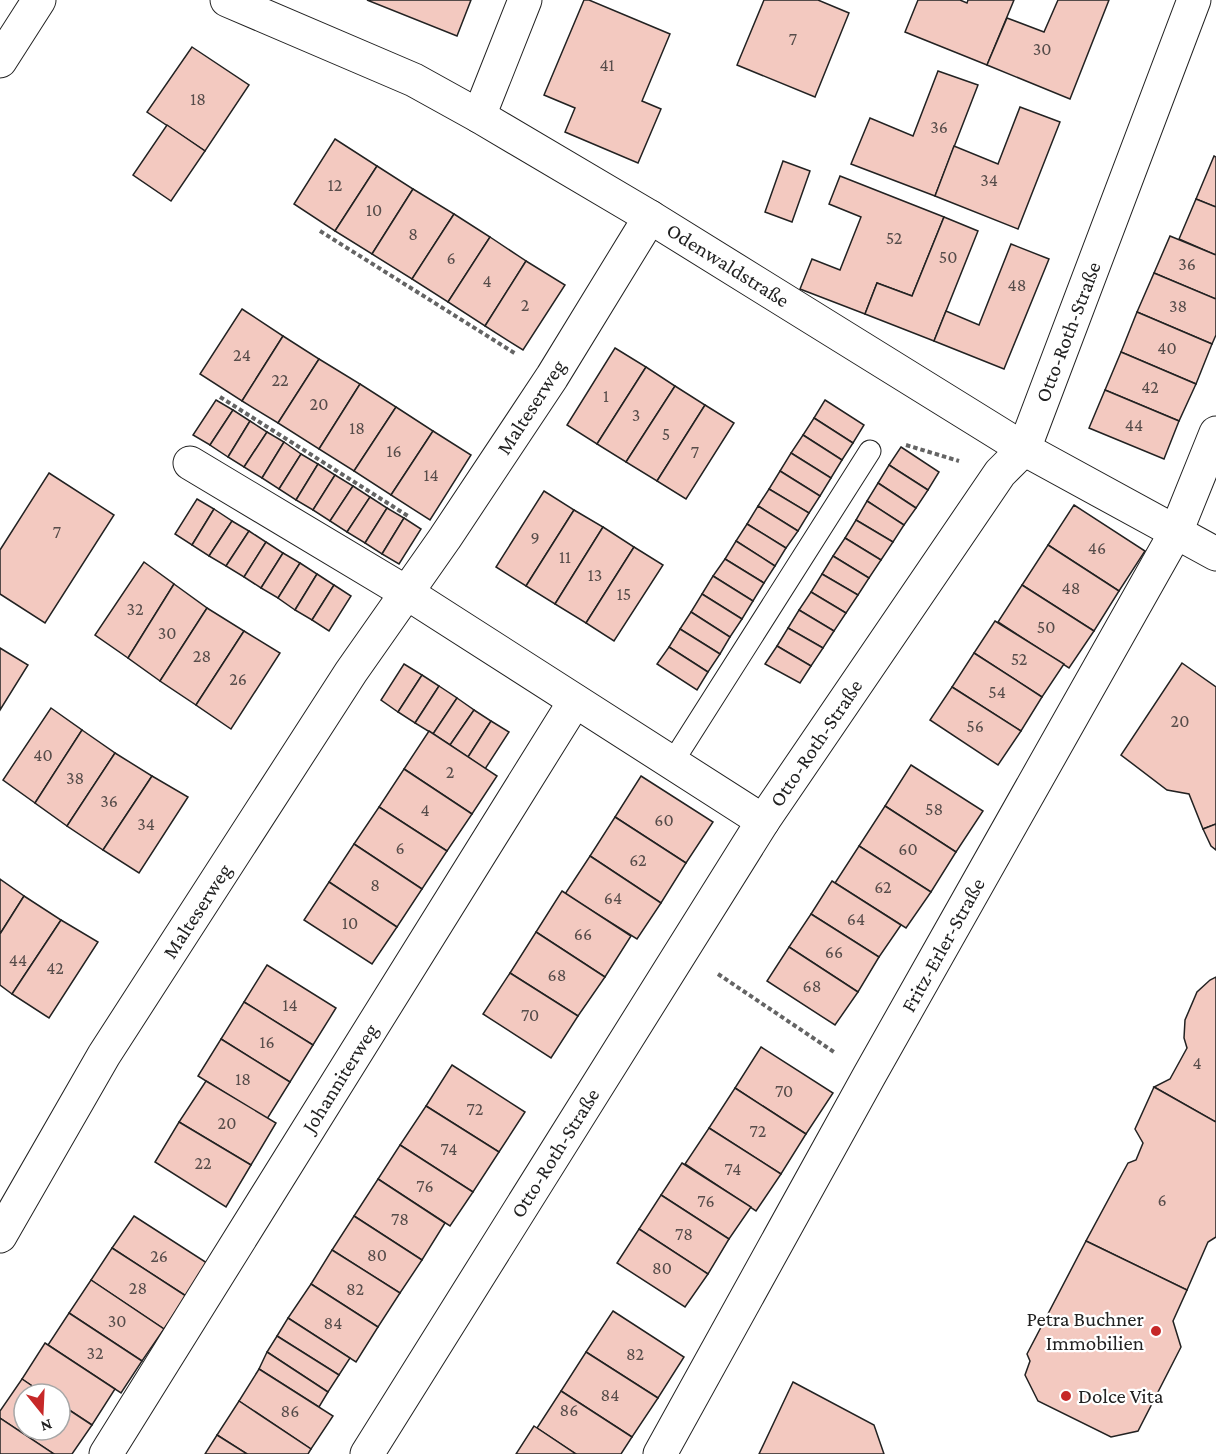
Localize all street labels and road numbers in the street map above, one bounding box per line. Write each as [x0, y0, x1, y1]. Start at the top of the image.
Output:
street label: Odenwaldstraße [662, 218, 794, 312]
street label: Otto-Roth-Straße [1030, 258, 1106, 406]
street label: Malteserweg [491, 355, 571, 459]
street label: Otto-Roth-Straße [765, 675, 867, 811]
street label: Malteserweg [157, 859, 237, 963]
street label: Fritz-Erler-Straße [896, 874, 990, 1016]
street label: Johanniterweg [296, 1019, 383, 1139]
street label: Otto-Roth-Straße [506, 1084, 604, 1222]

